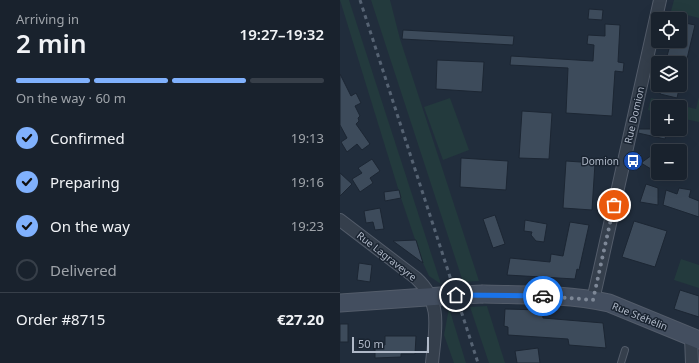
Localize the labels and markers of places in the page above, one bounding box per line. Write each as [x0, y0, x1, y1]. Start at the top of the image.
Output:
bus stop icon: Domion [622, 150, 644, 172]
place label: Domion [581, 154, 619, 168]
pin [597, 188, 631, 222]
pin [439, 278, 473, 312]

